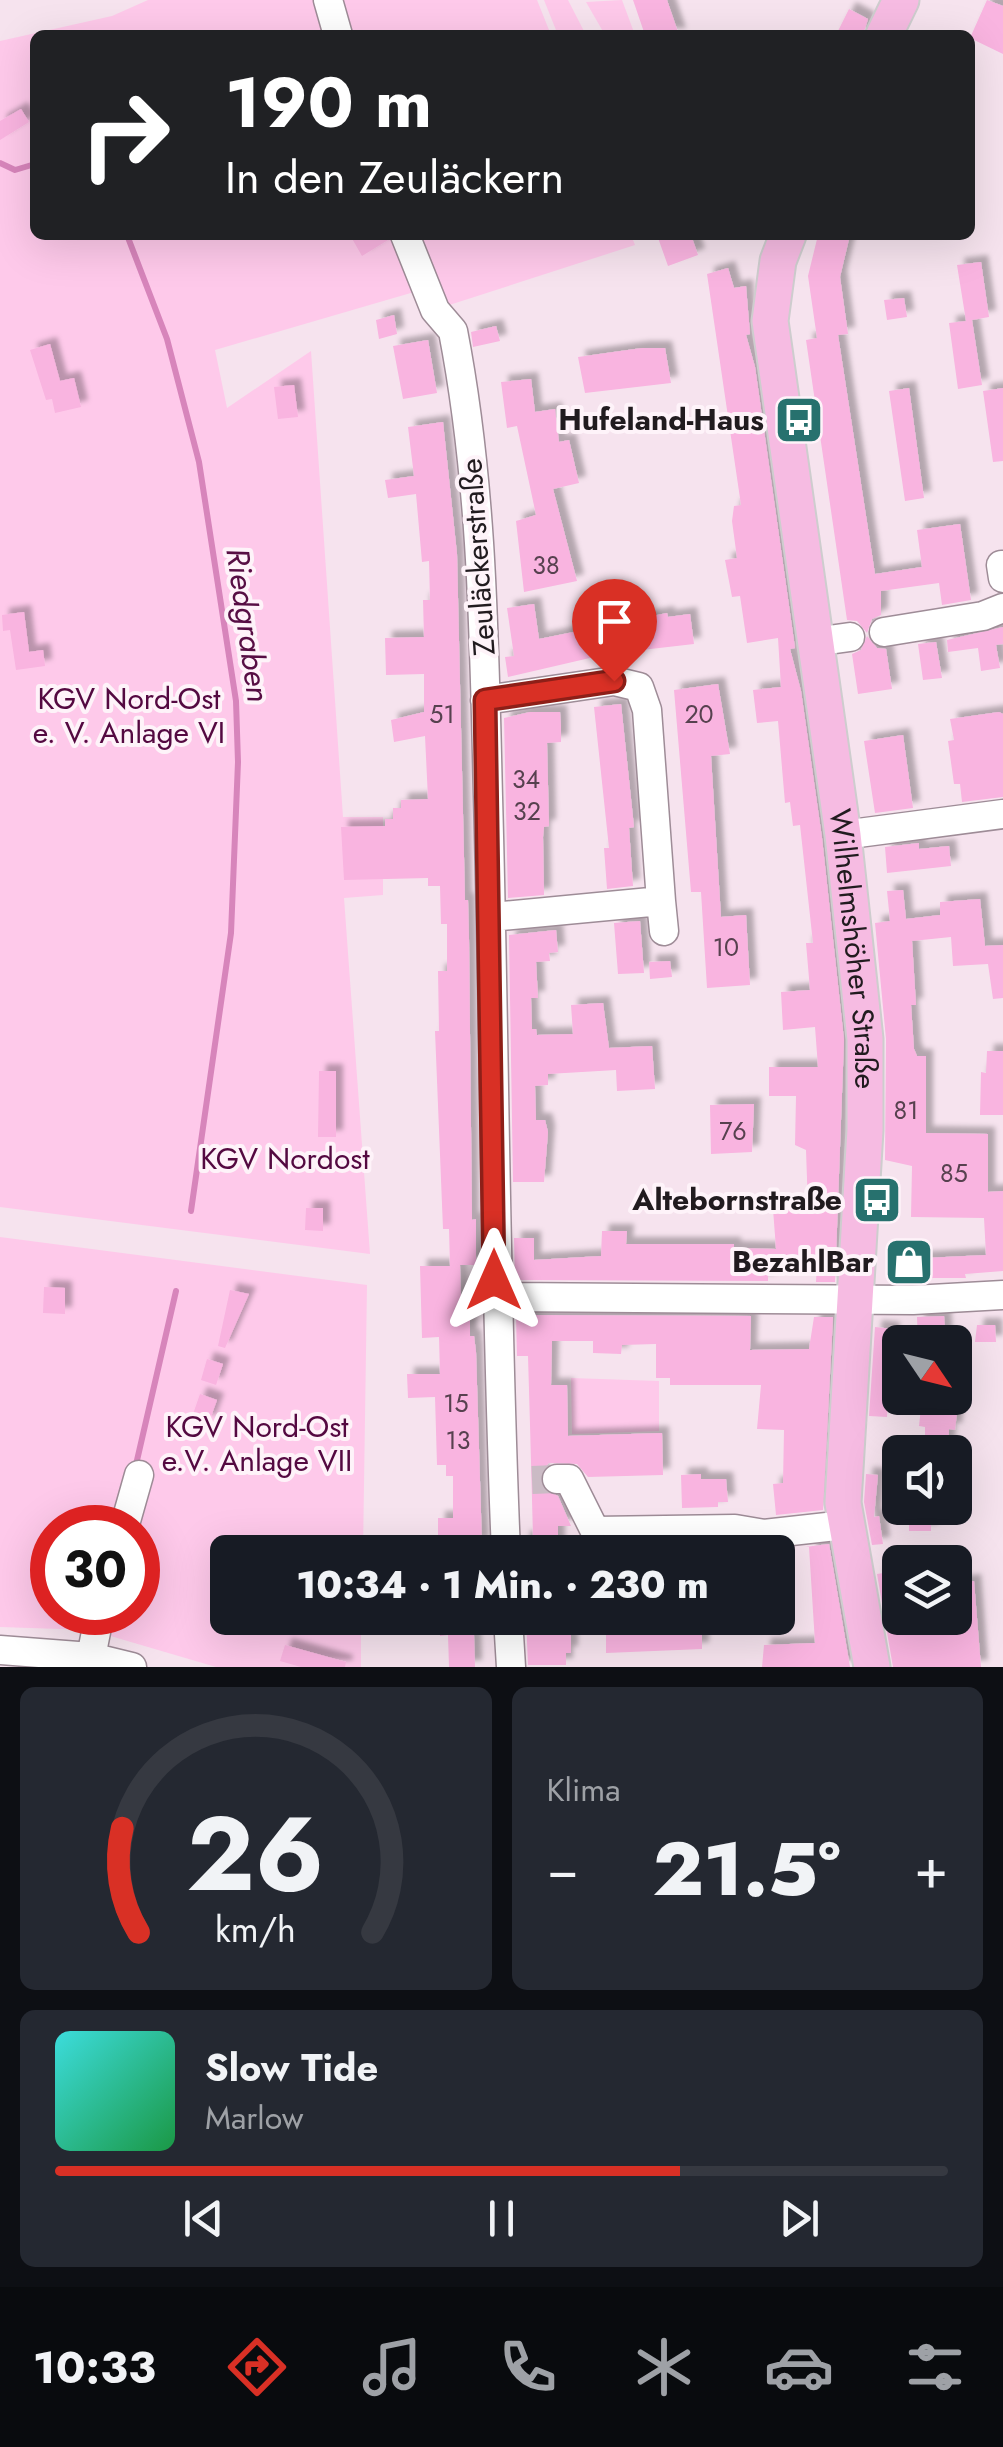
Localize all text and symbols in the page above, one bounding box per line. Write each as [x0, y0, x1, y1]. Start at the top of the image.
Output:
text: 190 m [225, 52, 432, 153]
icon: right [60, 70, 190, 200]
text: In den Zeuläckern [225, 145, 564, 210]
bus stop icon: Hufeland-Haus [773, 394, 825, 446]
place label: Hufeland-Haus [558, 398, 764, 441]
street label: Zeuläckerstraße [449, 457, 506, 657]
water label: Riedgraben [214, 545, 282, 705]
house number: 38 [532, 547, 560, 583]
pin [572, 579, 657, 682]
icon: arrive [587, 594, 642, 649]
park label: KGV Nord-Ost e. V. Anlage VI [33, 677, 225, 754]
house number: 51 [429, 696, 455, 732]
house number: 20 [684, 696, 714, 732]
house number: 34 [512, 761, 540, 797]
house number: 32 [513, 793, 541, 829]
street label: Wilhelmshöher Straße [819, 806, 887, 1089]
house number: 10 [713, 929, 739, 965]
house number: 81 [894, 1092, 918, 1128]
house number: 76 [719, 1113, 747, 1149]
park label: KGV Nordost [200, 1137, 370, 1180]
house number: 85 [940, 1155, 968, 1191]
bus stop icon: Altebornstraße [851, 1174, 903, 1226]
place label: Altebornstraße [631, 1178, 842, 1221]
position arrow [442, 1228, 546, 1332]
shop icon: BezahlBar [883, 1236, 935, 1288]
place label: BezahlBar [732, 1240, 875, 1283]
north arrow [882, 1325, 972, 1415]
map controls [882, 1325, 972, 1635]
house number: 15 [443, 1385, 469, 1421]
park label: KGV Nord-Ost e.V. Anlage VII [162, 1405, 352, 1482]
house number: 13 [446, 1422, 470, 1458]
button: sound [882, 1435, 972, 1525]
speed limit sign: 30 [30, 1505, 160, 1635]
button: layers [882, 1545, 972, 1635]
text: 10:34 · 1 Min. · 230 m [296, 1557, 709, 1612]
text: Klima [547, 1767, 621, 1813]
text: 26 [187, 1779, 325, 1929]
text: 21.5° [652, 1815, 841, 1923]
text: − [547, 1829, 579, 1909]
text: + [914, 1829, 948, 1909]
text: km/h [215, 1904, 296, 1955]
text: Slow Tide [205, 2040, 378, 2095]
text: Marlow [205, 2095, 303, 2141]
icon: previous [176, 2191, 231, 2246]
icon: pause [474, 2191, 529, 2246]
icon: next [772, 2191, 827, 2246]
icon: directions [222, 2332, 292, 2402]
icon: music [357, 2332, 427, 2402]
icon: phone [493, 2332, 563, 2402]
icon: climate [629, 2332, 699, 2402]
icon: car [764, 2332, 834, 2402]
icon: filters [900, 2332, 970, 2402]
text: 10:33 [33, 2335, 156, 2400]

